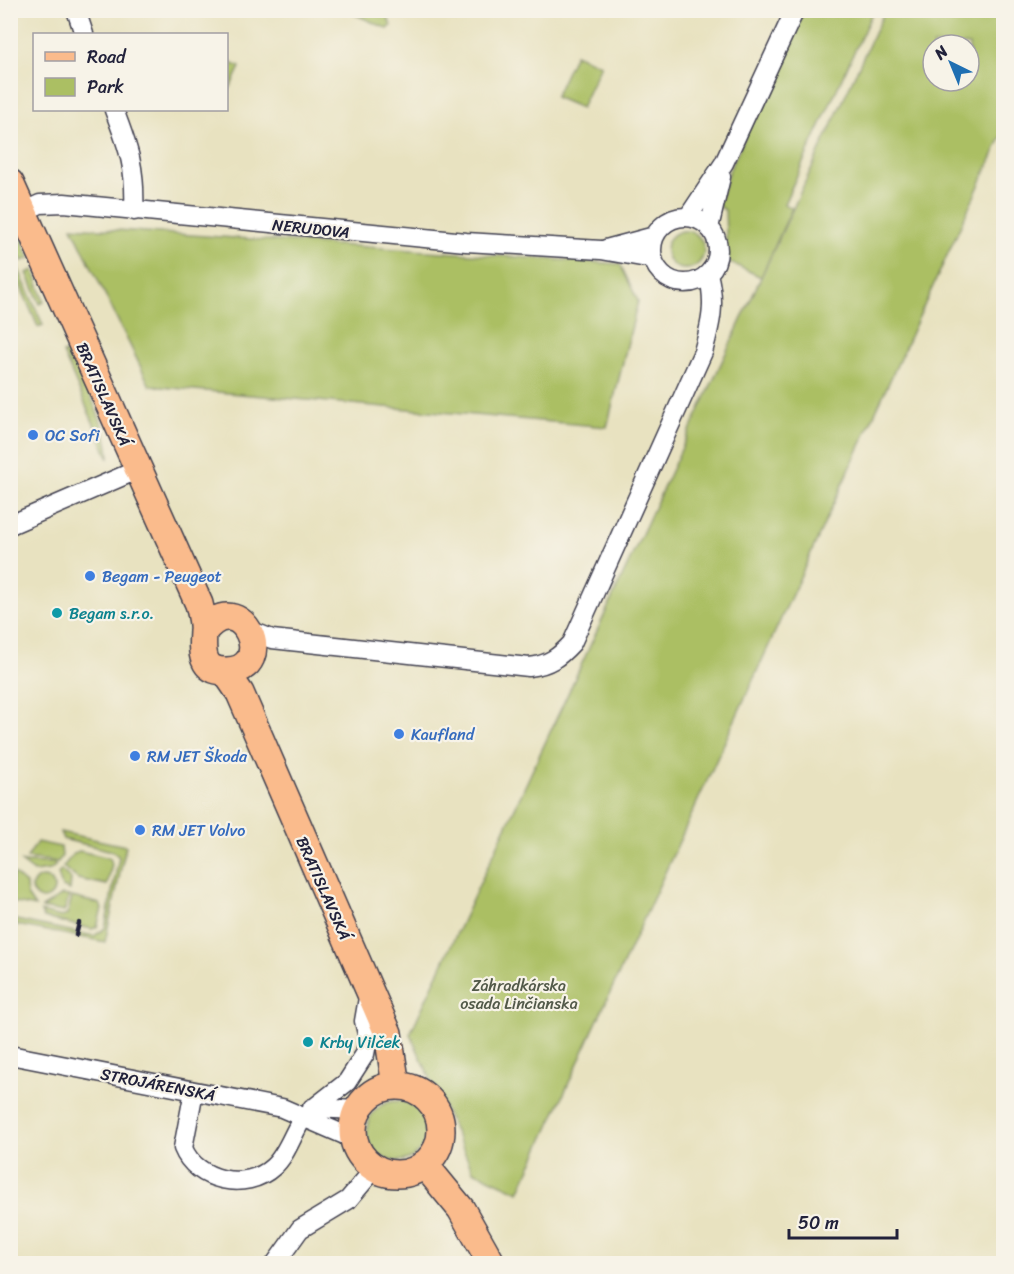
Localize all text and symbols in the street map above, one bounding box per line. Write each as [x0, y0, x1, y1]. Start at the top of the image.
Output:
legend [33, 33, 228, 111]
north arrow [921, 33, 981, 93]
text: N [926, 37, 956, 67]
text: Road [87, 41, 127, 73]
text: Park [87, 71, 124, 103]
street label: NERUDOVA [271, 210, 351, 247]
street label: BRATISLAVSKÁ [68, 338, 140, 453]
place label: OC Sofi [45, 421, 101, 450]
marker: OC Sofi [26, 428, 40, 442]
place label: Begam - Peugeot [102, 562, 222, 591]
marker: Begam - Peugeot [83, 569, 97, 583]
place label: Begam s.r.o. [69, 599, 154, 628]
marker: Begam s.r.o. [50, 606, 64, 620]
place label: Kaufland [411, 720, 476, 749]
marker: Kaufland [392, 727, 406, 741]
place label: RM JET Škoda [147, 742, 248, 771]
marker: RM JET Škoda [128, 749, 142, 763]
place label: RM JET Volvo [152, 816, 245, 845]
marker: RM JET Volvo [133, 823, 147, 837]
street label: BRATISLAVSKÁ [288, 832, 360, 947]
park label: Záhradkárska osada Linčianska [460, 971, 578, 1018]
place label: Krby Vilček [320, 1028, 401, 1057]
marker: Krby Vilček [301, 1035, 315, 1049]
street label: STROJÁRENSKÁ [98, 1059, 220, 1110]
scale bar [789, 1202, 897, 1240]
text: 50 m [798, 1207, 839, 1239]

